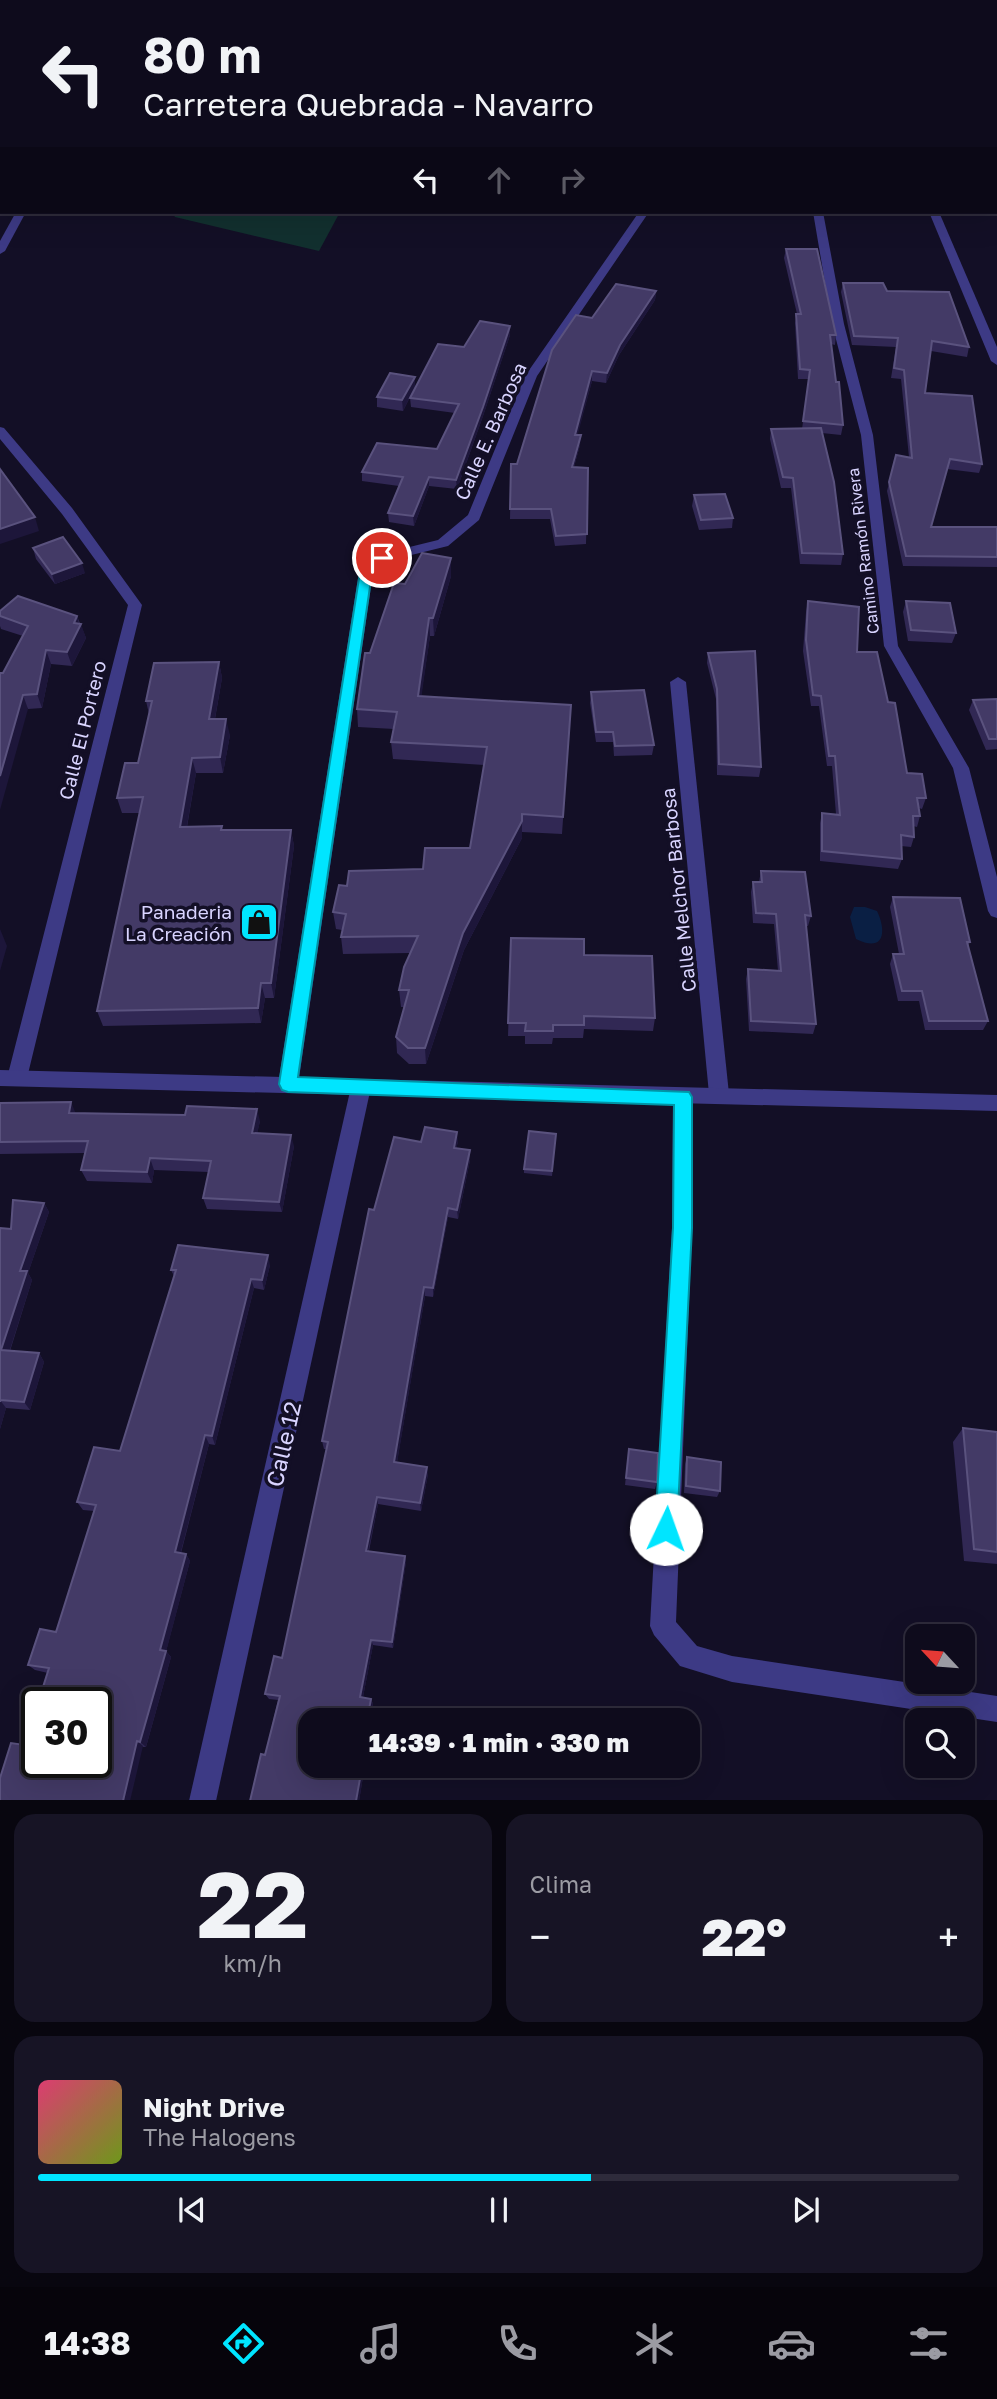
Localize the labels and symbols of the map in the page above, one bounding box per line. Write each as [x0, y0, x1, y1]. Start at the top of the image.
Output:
street label: Calle E. Barbosa [449, 359, 531, 503]
street label: Camino Ramón Rivera [843, 467, 883, 635]
pin [352, 528, 412, 588]
street label: Calle El Portero [54, 658, 110, 802]
street label: Calle Melchor Barbosa [656, 787, 700, 993]
place label: Panaderia La Creación [125, 900, 232, 945]
shop icon: Panaderia La Creación [238, 901, 280, 943]
street label: Calle 12 [260, 1399, 306, 1489]
position arrow [629, 1492, 703, 1566]
north arrow [905, 1624, 975, 1694]
speed limit sign: 30 [21, 1687, 112, 1778]

